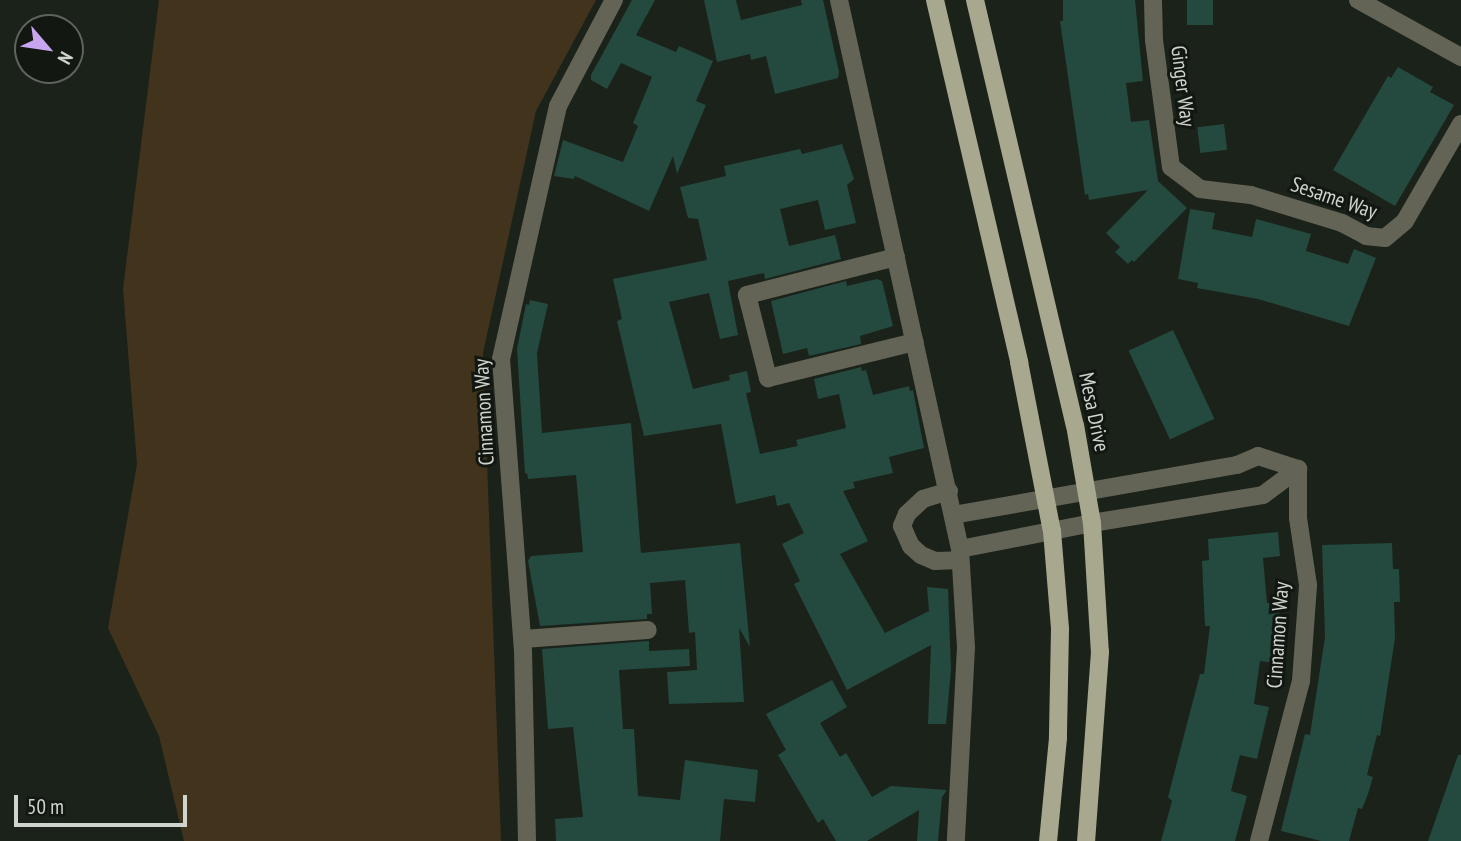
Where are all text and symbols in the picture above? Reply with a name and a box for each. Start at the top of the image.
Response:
north arrow [14,14,84,84]
street label: Ginger Way [1166,44,1200,128]
text: N [53,48,79,69]
street label: Sesame Way [1288,171,1380,225]
street label: Cinnamon Way [469,358,499,466]
street label: Mesa Drive [1073,370,1115,454]
street label: Cinnamon Way [1262,581,1294,689]
scale bar [18,782,191,826]
text: 50 m [27,793,64,820]

